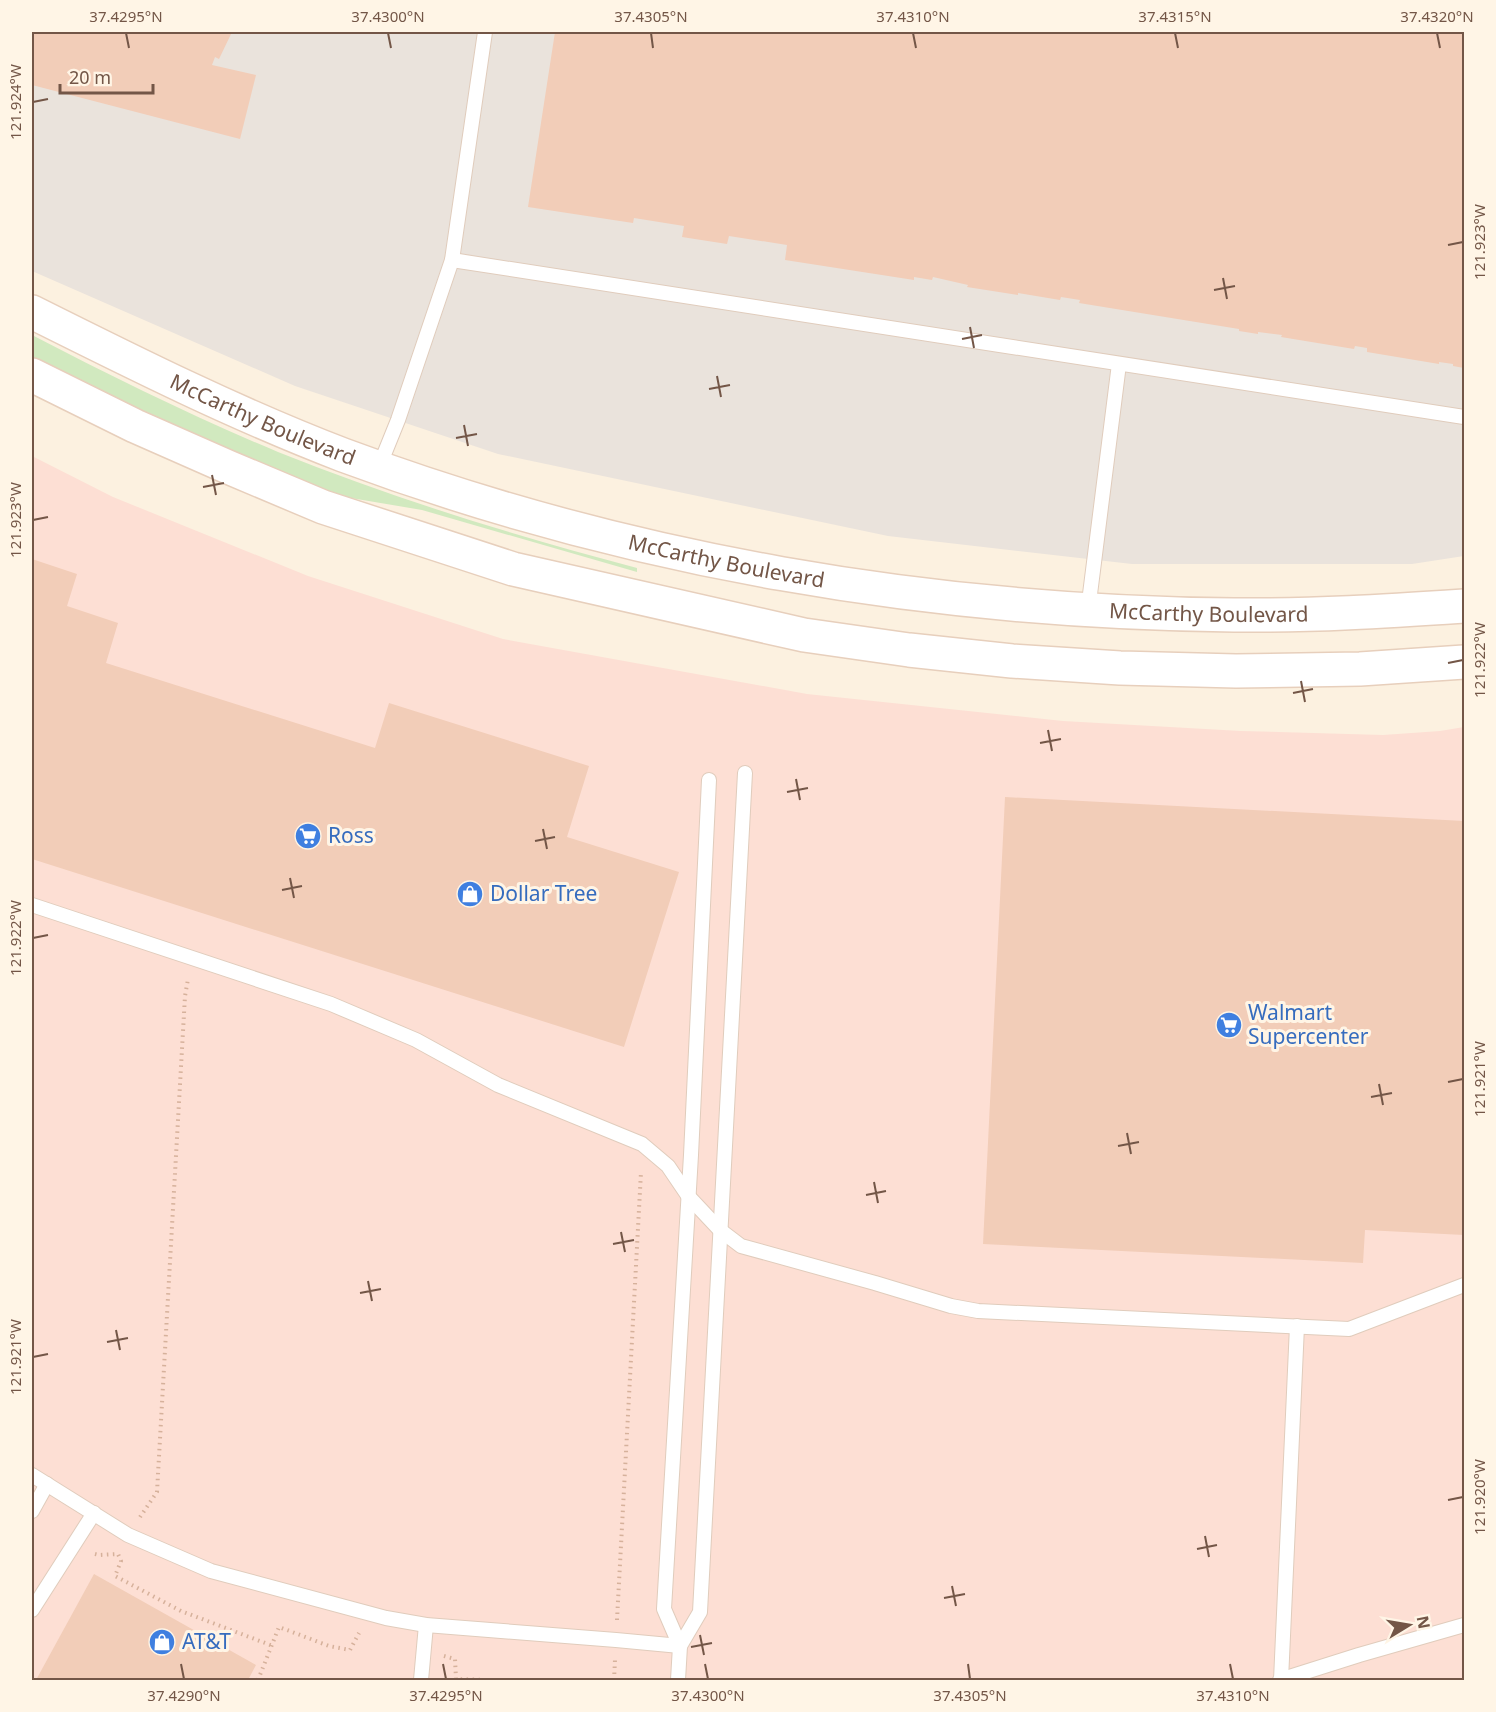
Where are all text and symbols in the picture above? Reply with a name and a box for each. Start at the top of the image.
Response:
text: 37.4295°N [89,6,163,26]
text: 37.4300°N [351,6,425,26]
text: 37.4305°N [614,6,688,26]
text: 37.4310°N [876,6,950,26]
text: 37.4315°N [1138,6,1212,26]
text: 37.4320°N [1400,6,1474,26]
scale bar [60,57,153,95]
text: 121.924°W [5,64,25,140]
text: 20 m [69,65,111,89]
text: 121.923°W [1469,204,1489,280]
street label: McCarthy Boulevard [166,367,360,471]
text: 121.923°W [5,482,25,558]
street label: McCarthy Boulevard [626,527,827,594]
street label: McCarthy Boulevard [1108,596,1309,628]
text: 121.922°W [1469,622,1489,698]
supermarket icon: Ross [293,821,323,851]
place label: Ross [328,821,374,849]
shop icon: Dollar Tree [455,879,485,909]
place label: Dollar Tree [490,879,597,907]
text: 121.922°W [5,900,25,976]
place label: Walmart Supercenter [1248,998,1369,1050]
supermarket icon: Walmart Supercenter [1214,1010,1244,1040]
text: 121.921°W [1469,1041,1489,1117]
text: 121.921°W [5,1319,25,1395]
text: 121.920°W [1469,1459,1489,1535]
north arrow [1379,1595,1439,1655]
text: N [1412,1614,1436,1631]
shop icon: AT&T [147,1627,177,1657]
place label: AT&T [182,1627,231,1655]
text: 37.4290°N [147,1685,221,1705]
text: 37.4295°N [409,1685,483,1705]
text: 37.4300°N [671,1685,745,1705]
text: 37.4305°N [933,1685,1007,1705]
text: 37.4310°N [1196,1685,1270,1705]

